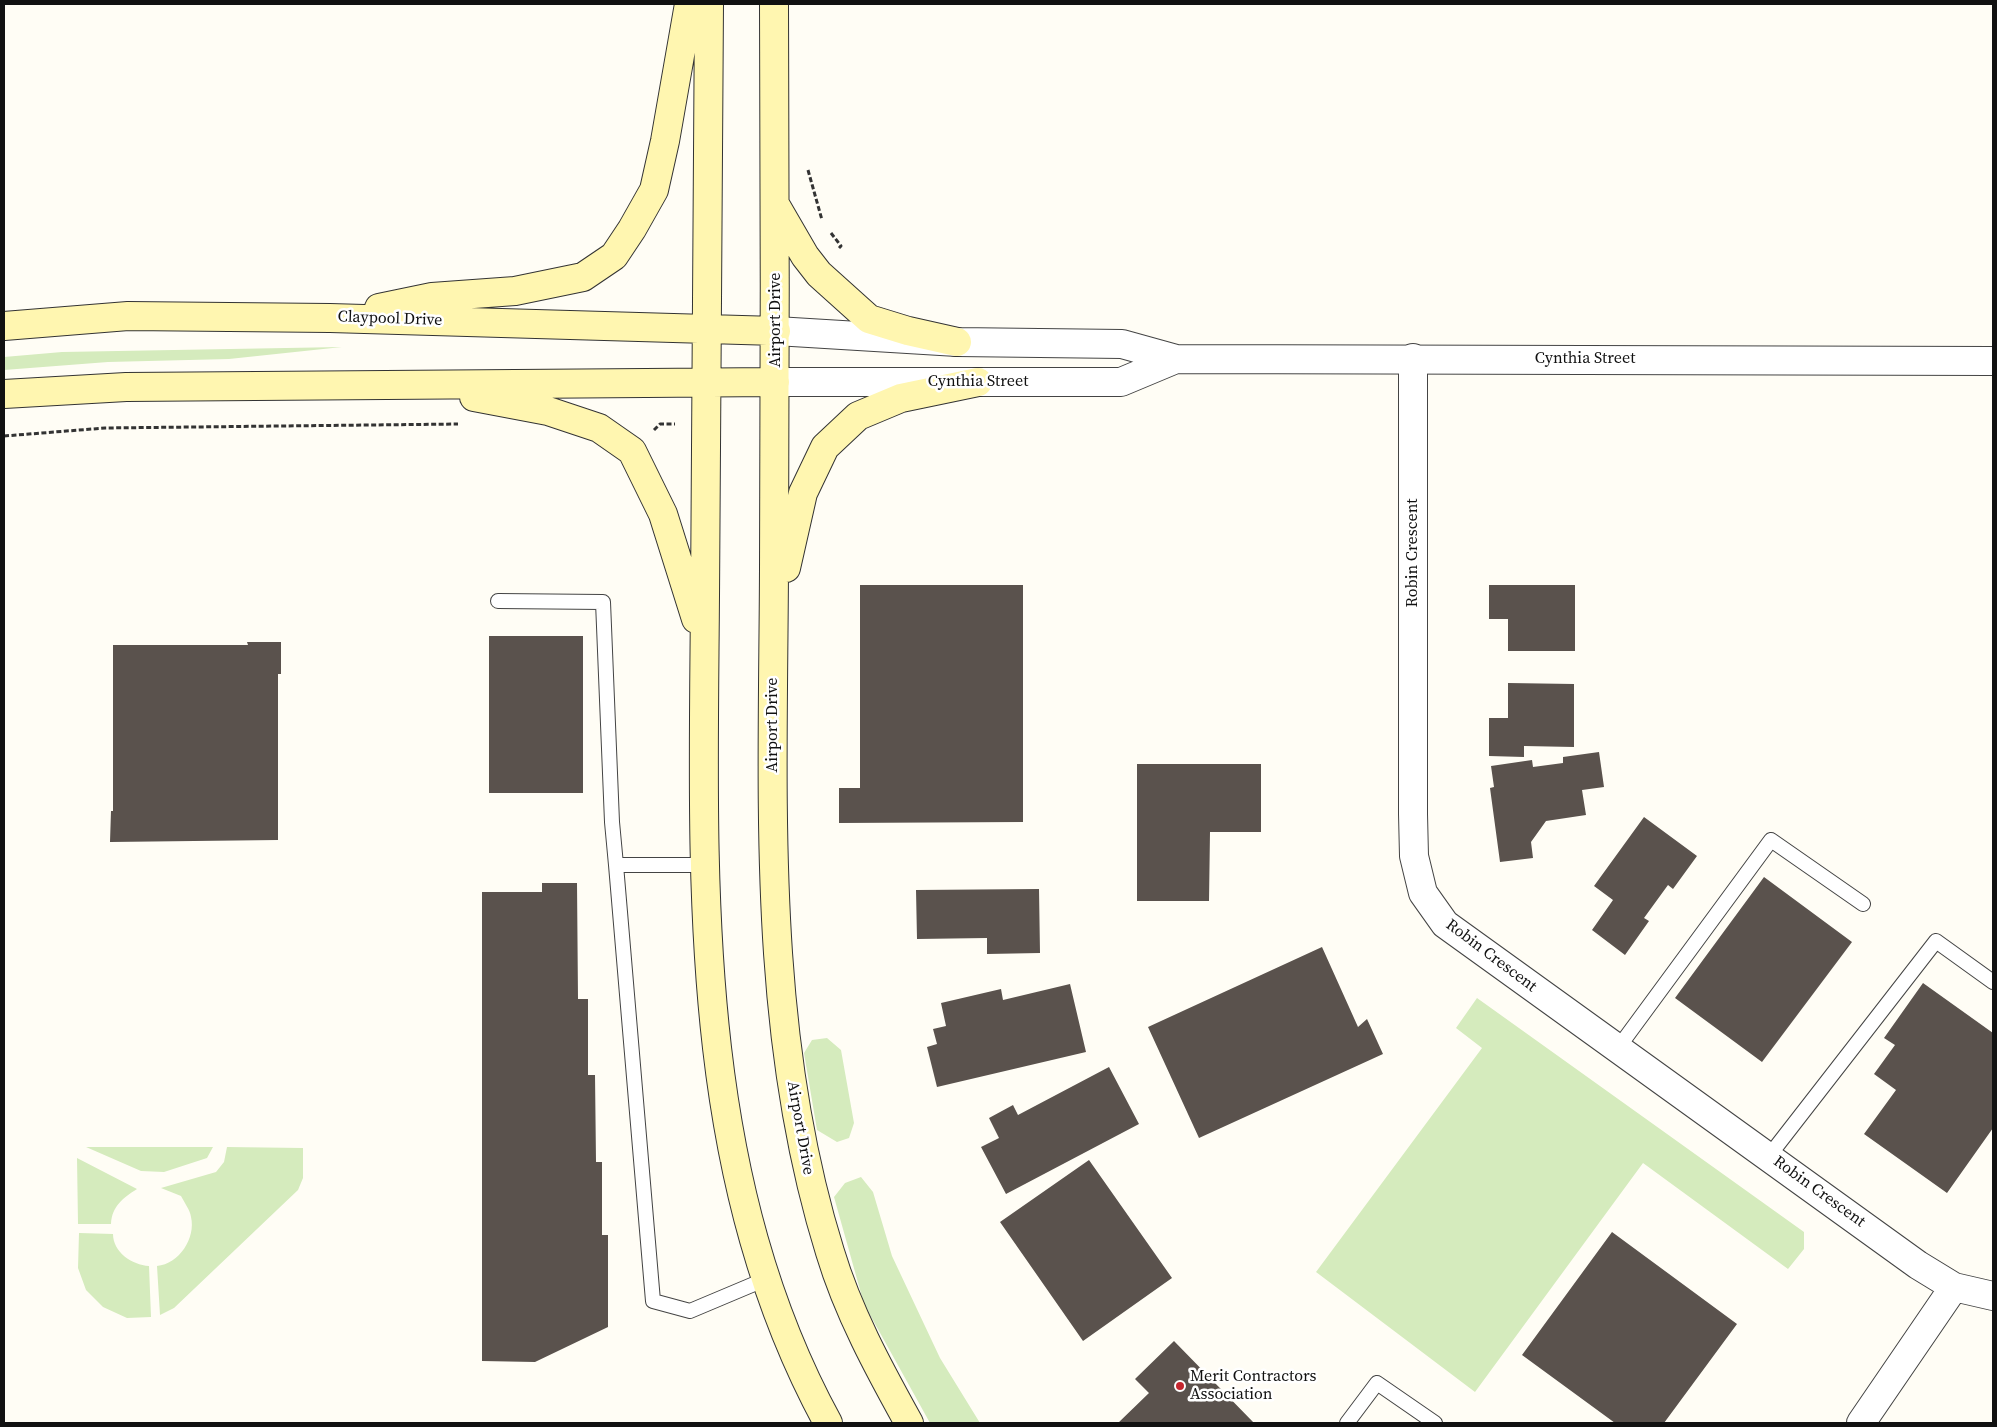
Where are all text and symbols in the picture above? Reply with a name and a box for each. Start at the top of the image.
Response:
street label: Airport Drive [766,273,786,367]
street label: Claypool Drive [337,308,443,330]
street label: Cynthia Street [1535,349,1635,369]
street label: Cynthia Street [928,372,1028,392]
street label: Robin Crescent [1403,499,1423,607]
street label: Airport Drive [763,678,783,772]
street label: Robin Crescent [1442,916,1540,996]
street label: Airport Drive [782,1080,818,1176]
street label: Robin Crescent [1769,1152,1869,1232]
place label: Merit Contractors Association [1190,1367,1317,1405]
marker: Merit Contractors Association [1174,1380,1186,1392]

